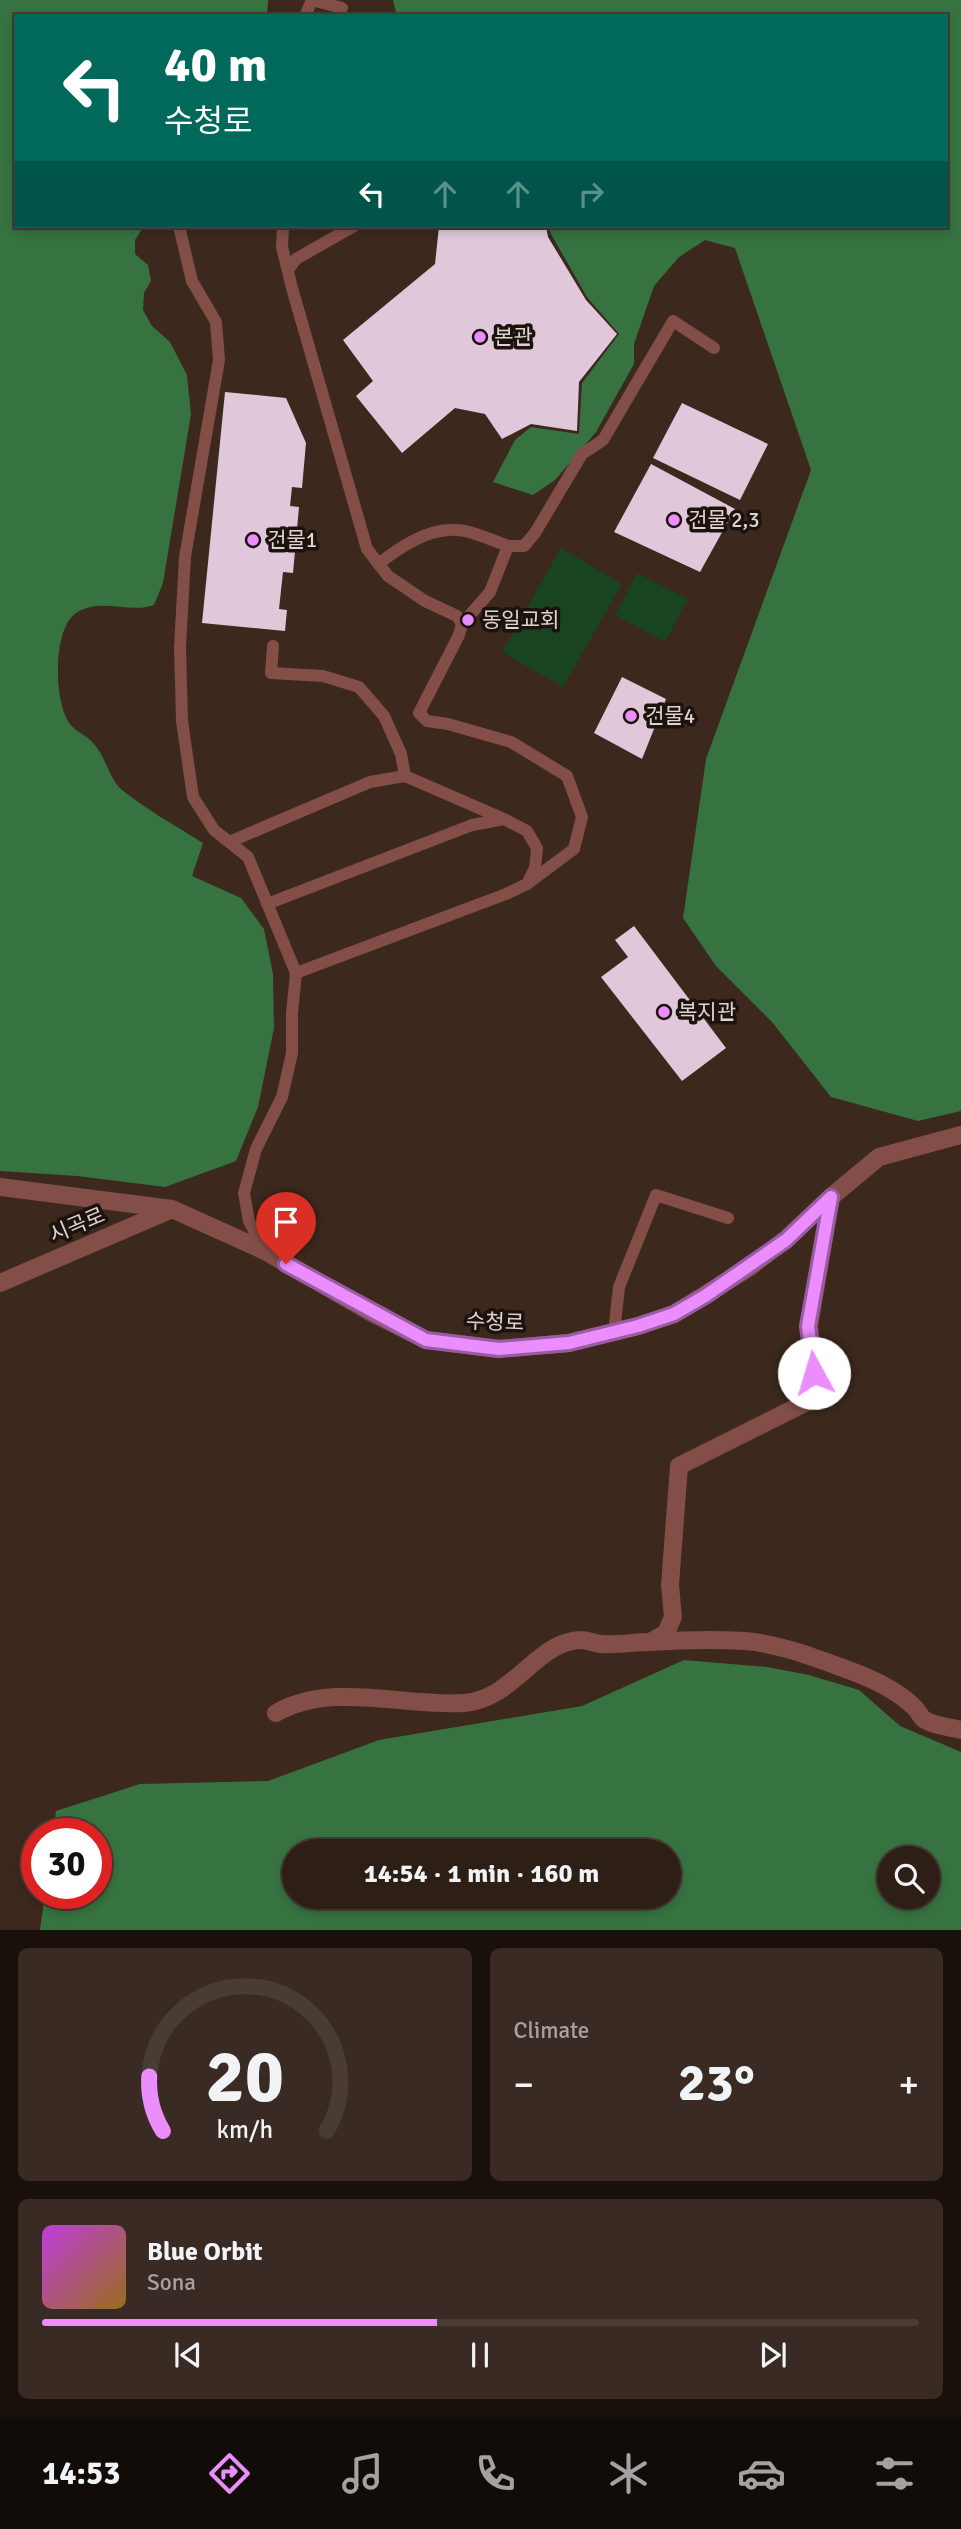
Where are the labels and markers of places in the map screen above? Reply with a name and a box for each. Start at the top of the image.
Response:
place label: 본관 [494,324,533,350]
marker: 본관 [472,329,488,345]
place label: 건물 2,3 [688,507,760,533]
marker: 건물 2,3 [666,512,682,528]
place label: 건물1 [267,527,317,553]
marker: 건물1 [245,532,261,548]
place label: 동일교회 [482,607,559,633]
marker: 동일교회 [460,612,476,628]
place label: 건물4 [645,703,695,729]
marker: 건물4 [623,708,639,724]
place label: 복지관 [678,999,736,1025]
marker: 복지관 [656,1004,672,1020]
pin [256,1192,316,1264]

